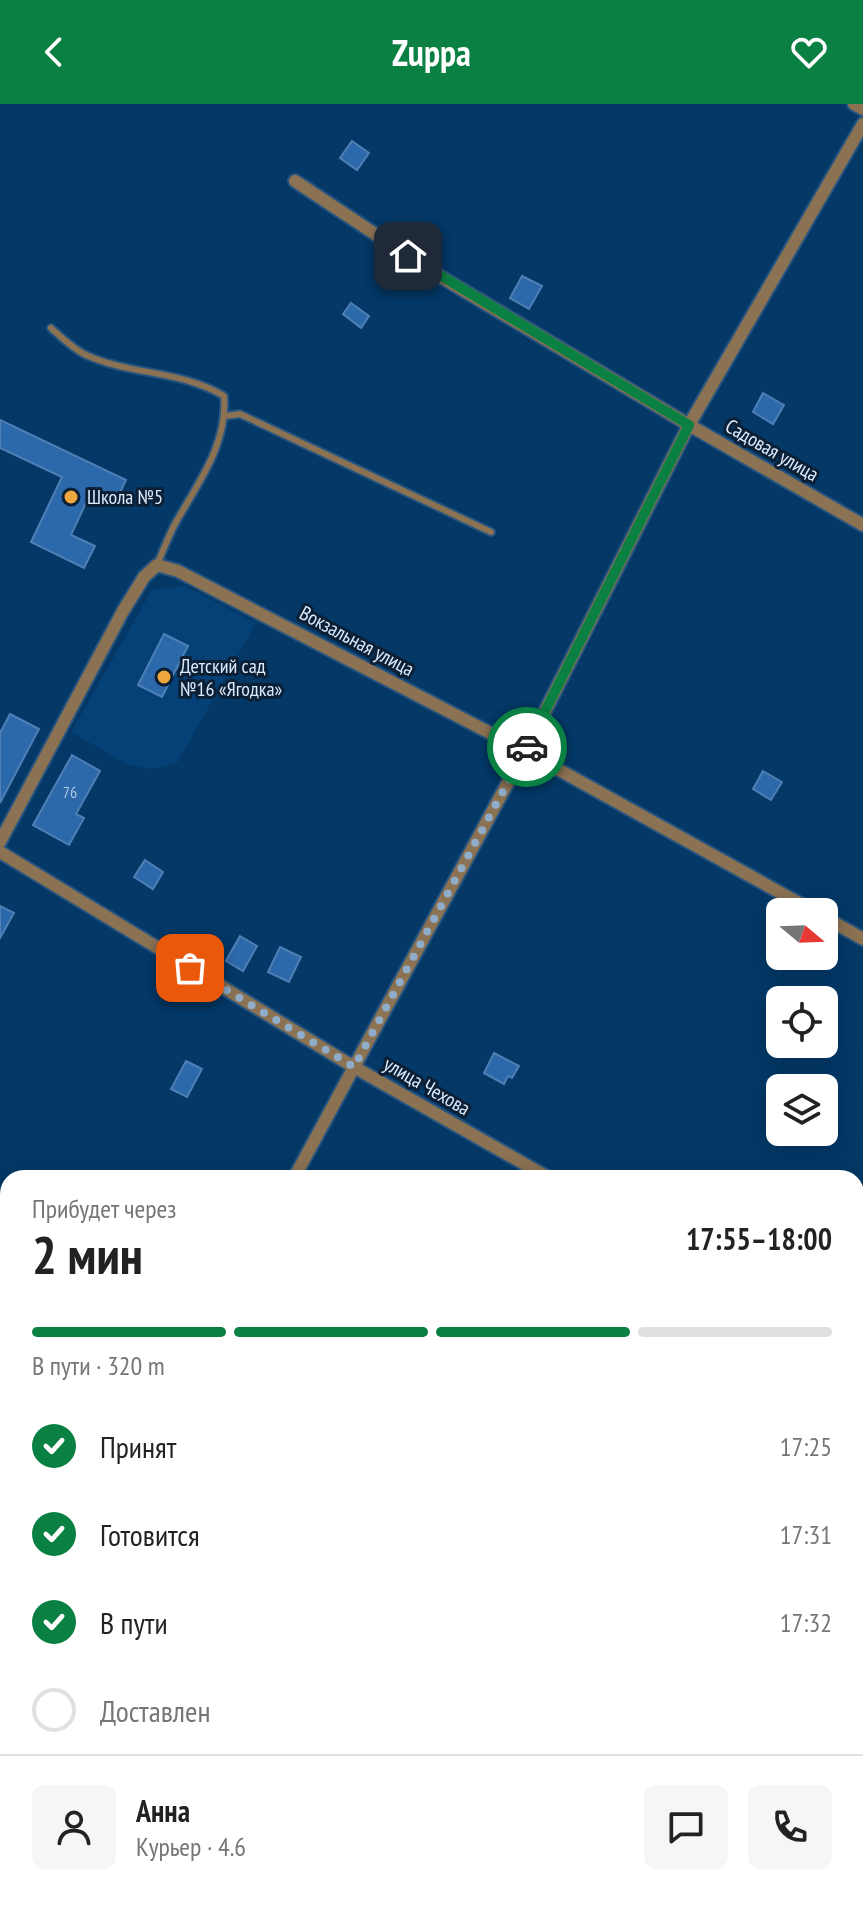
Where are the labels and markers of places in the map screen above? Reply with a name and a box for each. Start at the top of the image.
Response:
pin [374,222,442,290]
place label: Школа №5 [87,484,163,510]
marker: Школа №5 [62,488,80,506]
place label: Детский сад №16 «Ягодка» [180,653,283,702]
marker: Детский сад №16 «Ягодка» [155,668,173,686]
pin [156,934,224,1002]

